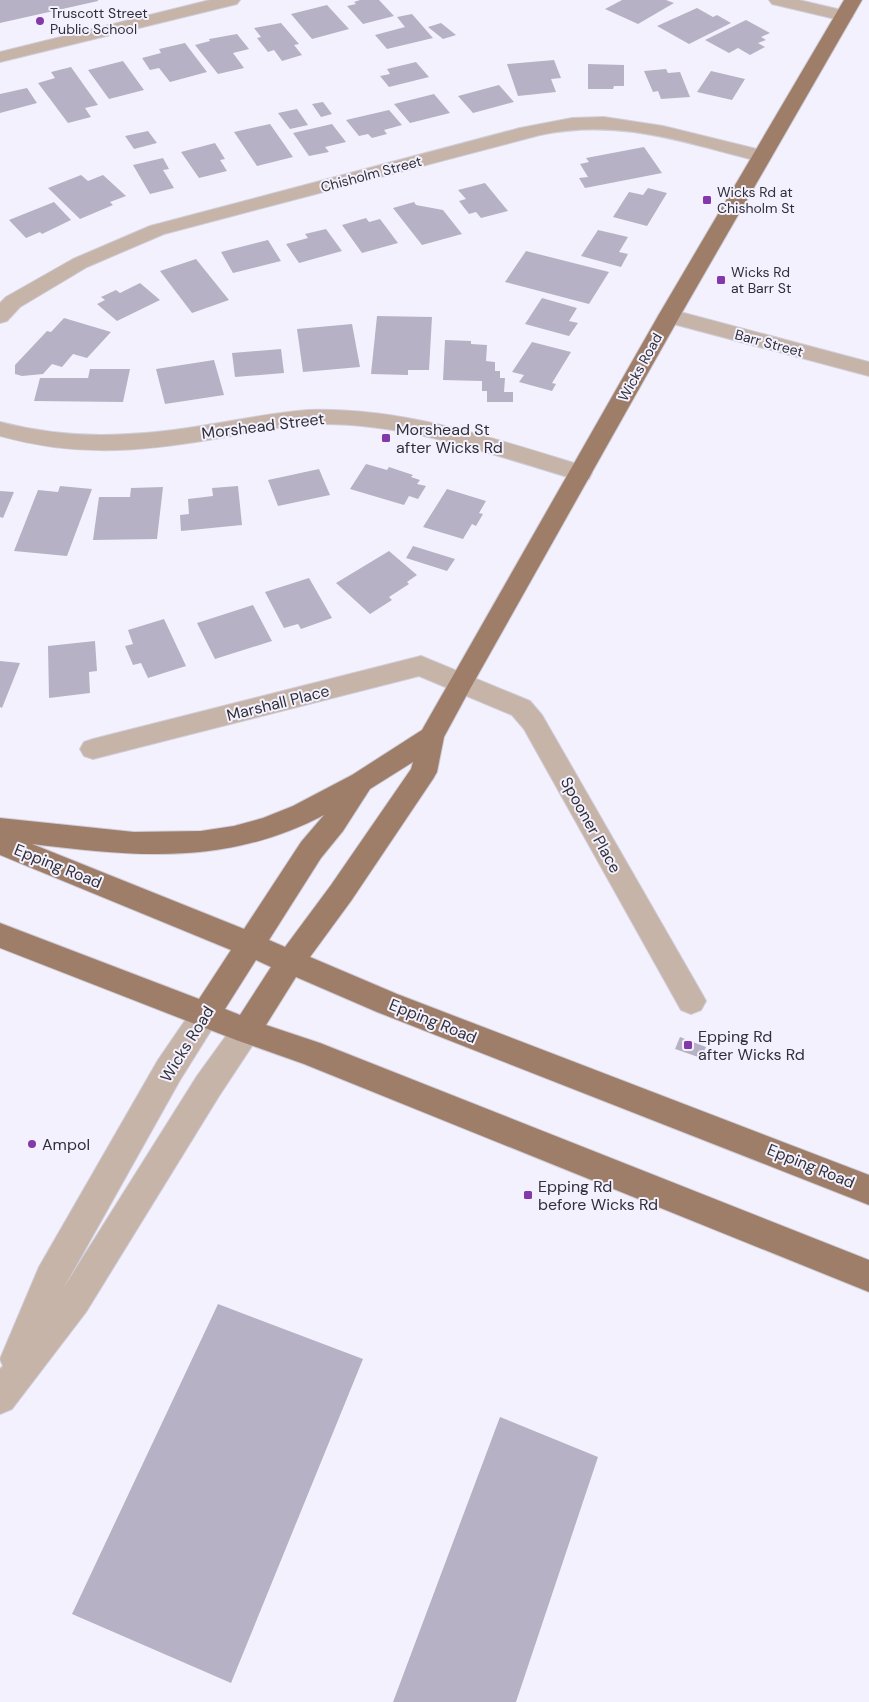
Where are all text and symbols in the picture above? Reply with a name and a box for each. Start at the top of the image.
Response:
place label: Truscott Street Public School [50,4,148,38]
marker: Truscott Street Public School [34,15,46,27]
street label: Chisholm Street [319,152,423,196]
place label: Wicks Rd at Chisholm St [717,183,795,217]
marker: Wicks Rd at Chisholm St [701,194,713,206]
place label: Wicks Rd at Barr St [731,263,791,297]
marker: Wicks Rd at Barr St [715,274,727,286]
street label: Barr Street [733,325,805,361]
street label: Wicks Road [614,330,666,404]
street label: Morshead Street [200,408,326,444]
place label: Morshead St after Wicks Rd [396,419,503,458]
marker: Morshead St after Wicks Rd [380,432,392,444]
street label: Marshall Place [224,680,332,726]
street label: Spooner Place [556,773,626,877]
street label: Epping Road [11,839,105,893]
street label: Epping Road [386,994,480,1048]
street label: Wicks Road [155,1002,219,1086]
place label: Epping Rd after Wicks Rd [698,1026,805,1065]
marker: Epping Rd after Wicks Rd [682,1039,694,1051]
place label: Ampol [42,1134,90,1155]
marker: Ampol [26,1138,38,1150]
street label: Epping Road [764,1139,858,1193]
place label: Epping Rd before Wicks Rd [538,1176,658,1215]
marker: Epping Rd before Wicks Rd [522,1189,534,1201]

